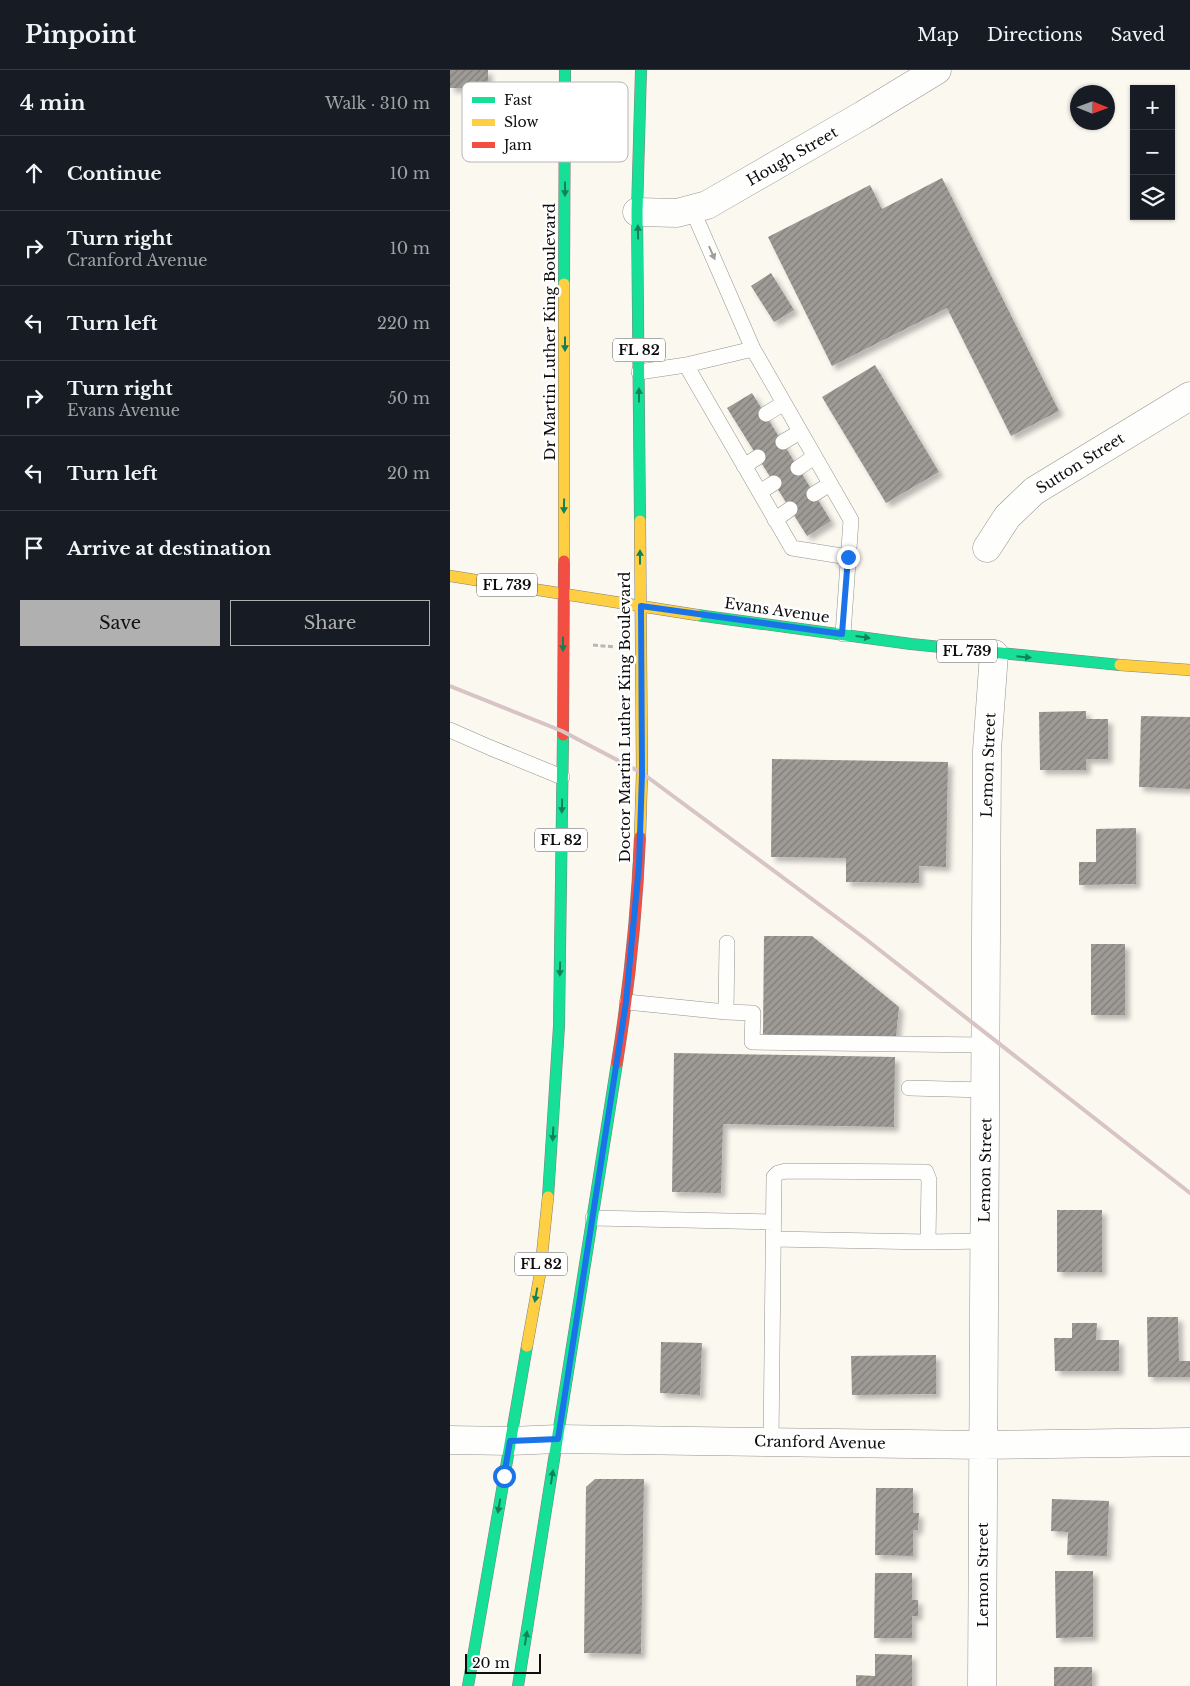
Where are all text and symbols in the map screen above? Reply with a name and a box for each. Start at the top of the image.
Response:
text: Pinpoint [25,20,136,49]
text: Map [917,24,959,46]
text: Directions [987,24,1083,46]
text: Saved [1111,24,1165,46]
legend [462,82,628,162]
north arrow [1070,85,1115,130]
map controls [1130,85,1175,220]
button: + [1130,85,1175,130]
text: 4 min [20,90,86,116]
text: Fast [504,91,533,109]
text: Walk · 310 m [325,93,430,113]
text: Slow [504,113,538,131]
street label: Hough Street [743,122,841,190]
button: − [1130,130,1175,175]
text: Jam [502,136,532,154]
icon: ahead [20,159,48,187]
text: Continue [67,162,162,185]
text: 10 m [390,163,430,183]
button: layers [1130,175,1175,220]
one-way arrow [561,181,569,197]
street label: Dr Martin Luther King Boulevard [540,203,559,461]
one-way arrow [633,224,641,240]
text: Turn right [67,227,173,250]
icon: right [20,234,48,262]
text: 10 m [390,238,430,258]
one-way arrow [708,246,716,260]
text: Cranford Avenue [67,250,207,270]
icon: left [20,309,48,337]
text: Turn left [67,312,158,335]
text: 220 m [377,313,430,333]
one-way arrow [561,336,569,352]
road number: FL 82 [613,338,665,362]
text: Turn right [67,377,173,400]
icon: right [20,384,48,412]
one-way arrow [635,387,643,403]
text: 50 m [388,388,430,408]
text: Evans Avenue [67,400,180,420]
street label: Sutton Street [1032,428,1128,498]
icon: left [20,459,48,487]
text: Turn left [67,462,158,485]
text: 20 m [387,463,430,483]
one-way arrow [560,498,568,514]
icon: arrive [20,534,48,562]
text: Arrive at destination [67,537,271,560]
route end [837,546,860,569]
one-way arrow [636,549,644,565]
street label: Doctor Martin Luther King Boulevard [615,572,634,862]
road number: FL 739 [477,574,537,596]
street label: Evans Avenue [723,593,831,627]
button: Save [20,600,220,646]
button: Share [230,600,430,646]
one-way arrow [855,634,871,642]
one-way arrow [559,636,567,652]
road number: FL 739 [937,640,997,662]
one-way arrow [1017,653,1033,661]
street label: Lemon Street [977,712,999,818]
one-way arrow [558,798,566,814]
road number: FL 82 [535,828,587,852]
one-way arrow [556,961,564,977]
street label: Lemon Street [975,1117,995,1223]
one-way arrow [548,1126,556,1142]
road number: FL 82 [515,1252,567,1276]
one-way arrow [532,1288,540,1304]
street label: Cranford Avenue [754,1431,886,1453]
route start [493,1465,516,1488]
one-way arrow [548,1469,556,1485]
one-way arrow [495,1498,503,1514]
street label: Lemon Street [973,1522,992,1628]
one-way arrow [523,1630,531,1646]
scale bar [465,1651,541,1674]
text: 20 m [472,1654,510,1672]

